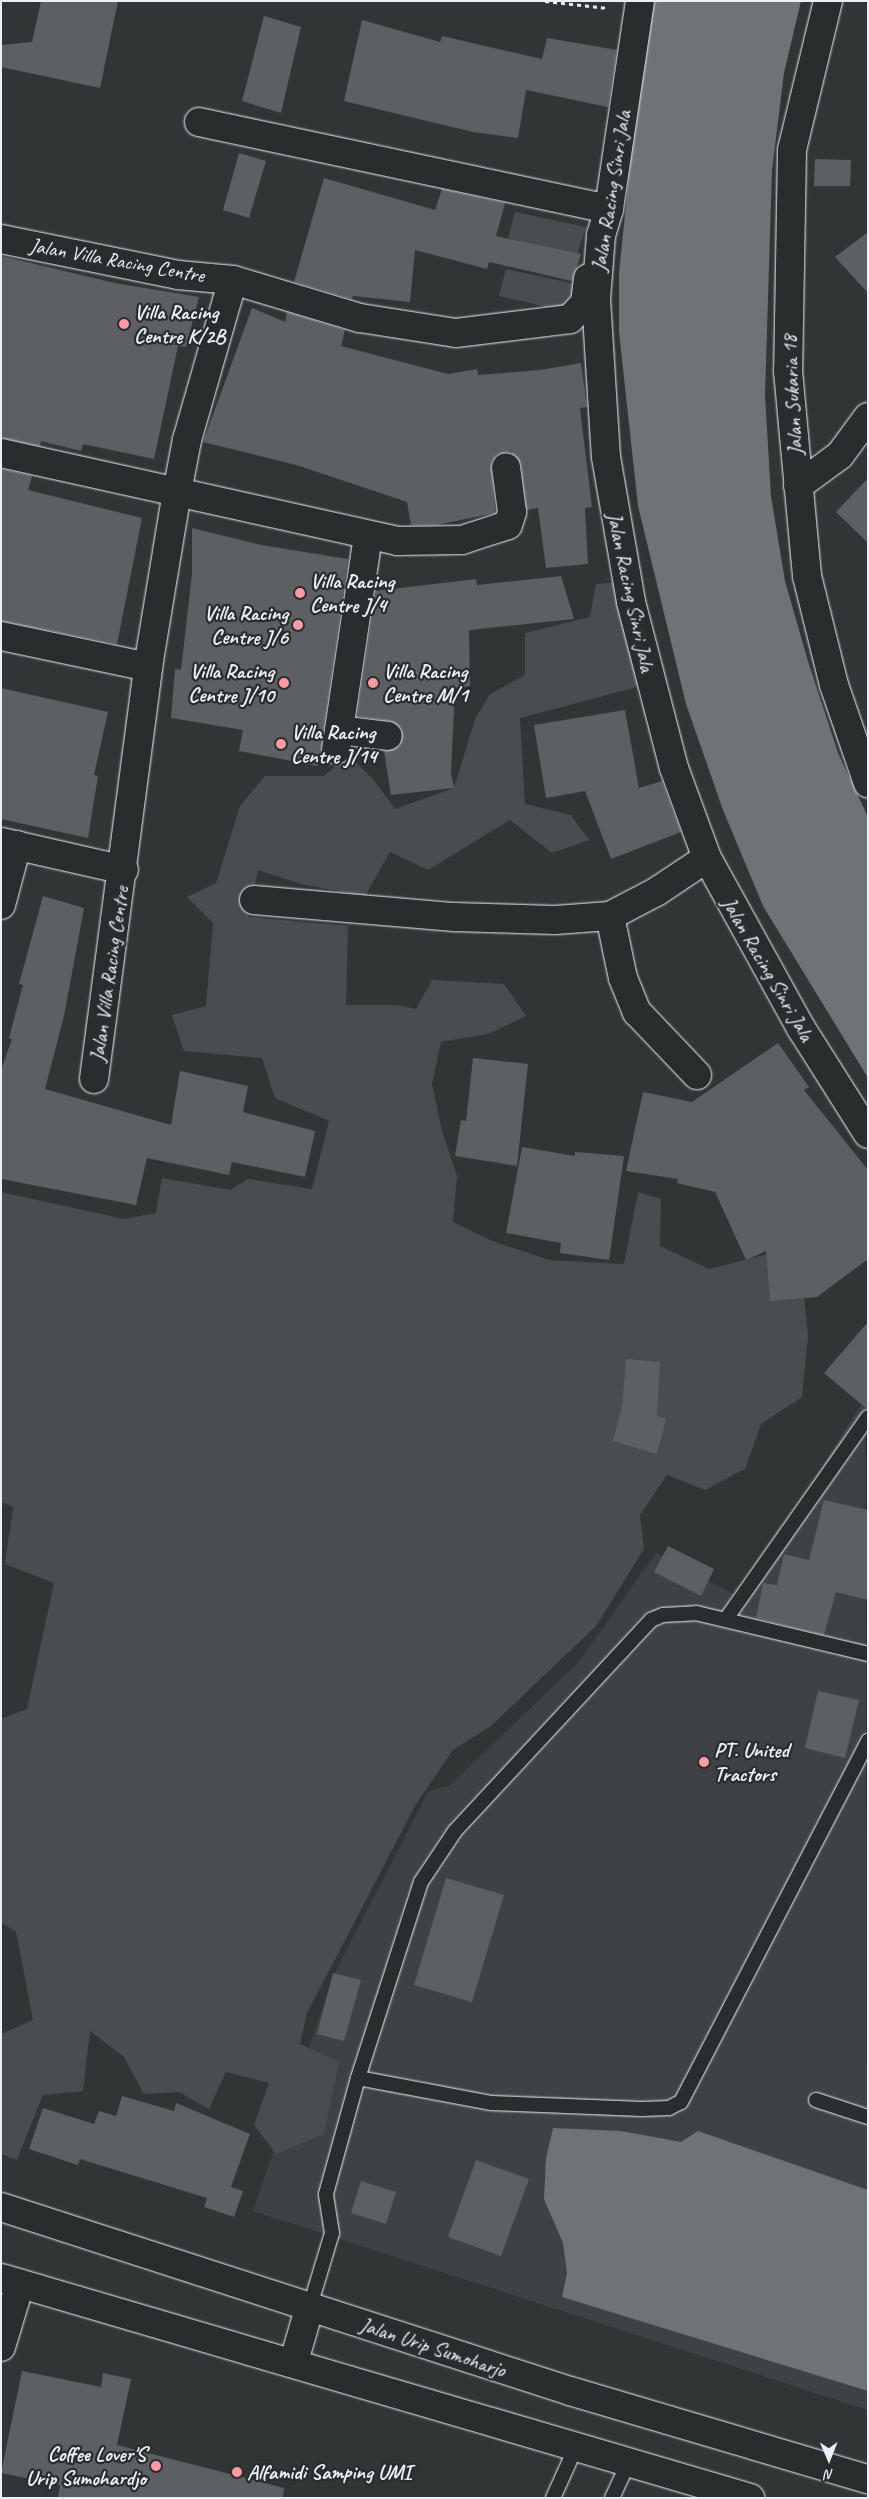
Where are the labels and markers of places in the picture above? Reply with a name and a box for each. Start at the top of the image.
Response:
place label: Villa Racing Centre K/2B [134,299,225,349]
marker: Villa Racing Centre K/2B [118,318,130,330]
place label: Villa Racing Centre J/4 [310,568,395,618]
marker: Villa Racing Centre J/4 [294,587,306,599]
place label: Villa Racing Centre J/6 [203,600,288,650]
marker: Villa Racing Centre J/6 [292,619,304,631]
place label: Villa Racing Centre J/10 [188,658,274,708]
place label: Villa Racing Centre M/1 [383,658,468,708]
marker: Villa Racing Centre J/10 [278,677,290,689]
marker: Villa Racing Centre M/1 [367,677,379,689]
place label: Villa Racing Centre J/14 [291,719,377,769]
marker: Villa Racing Centre J/14 [275,738,287,750]
place label: PT. United Tractors [714,1737,789,1787]
marker: PT. United Tractors [698,1756,710,1768]
place label: Coffee Lover'S Urip Sumohardjo [27,2441,146,2491]
place label: Alfamidi Samping UMI [247,2459,411,2485]
marker: Coffee Lover'S Urip Sumohardjo [150,2460,162,2472]
marker: Alfamidi Samping UMI [231,2466,243,2478]

